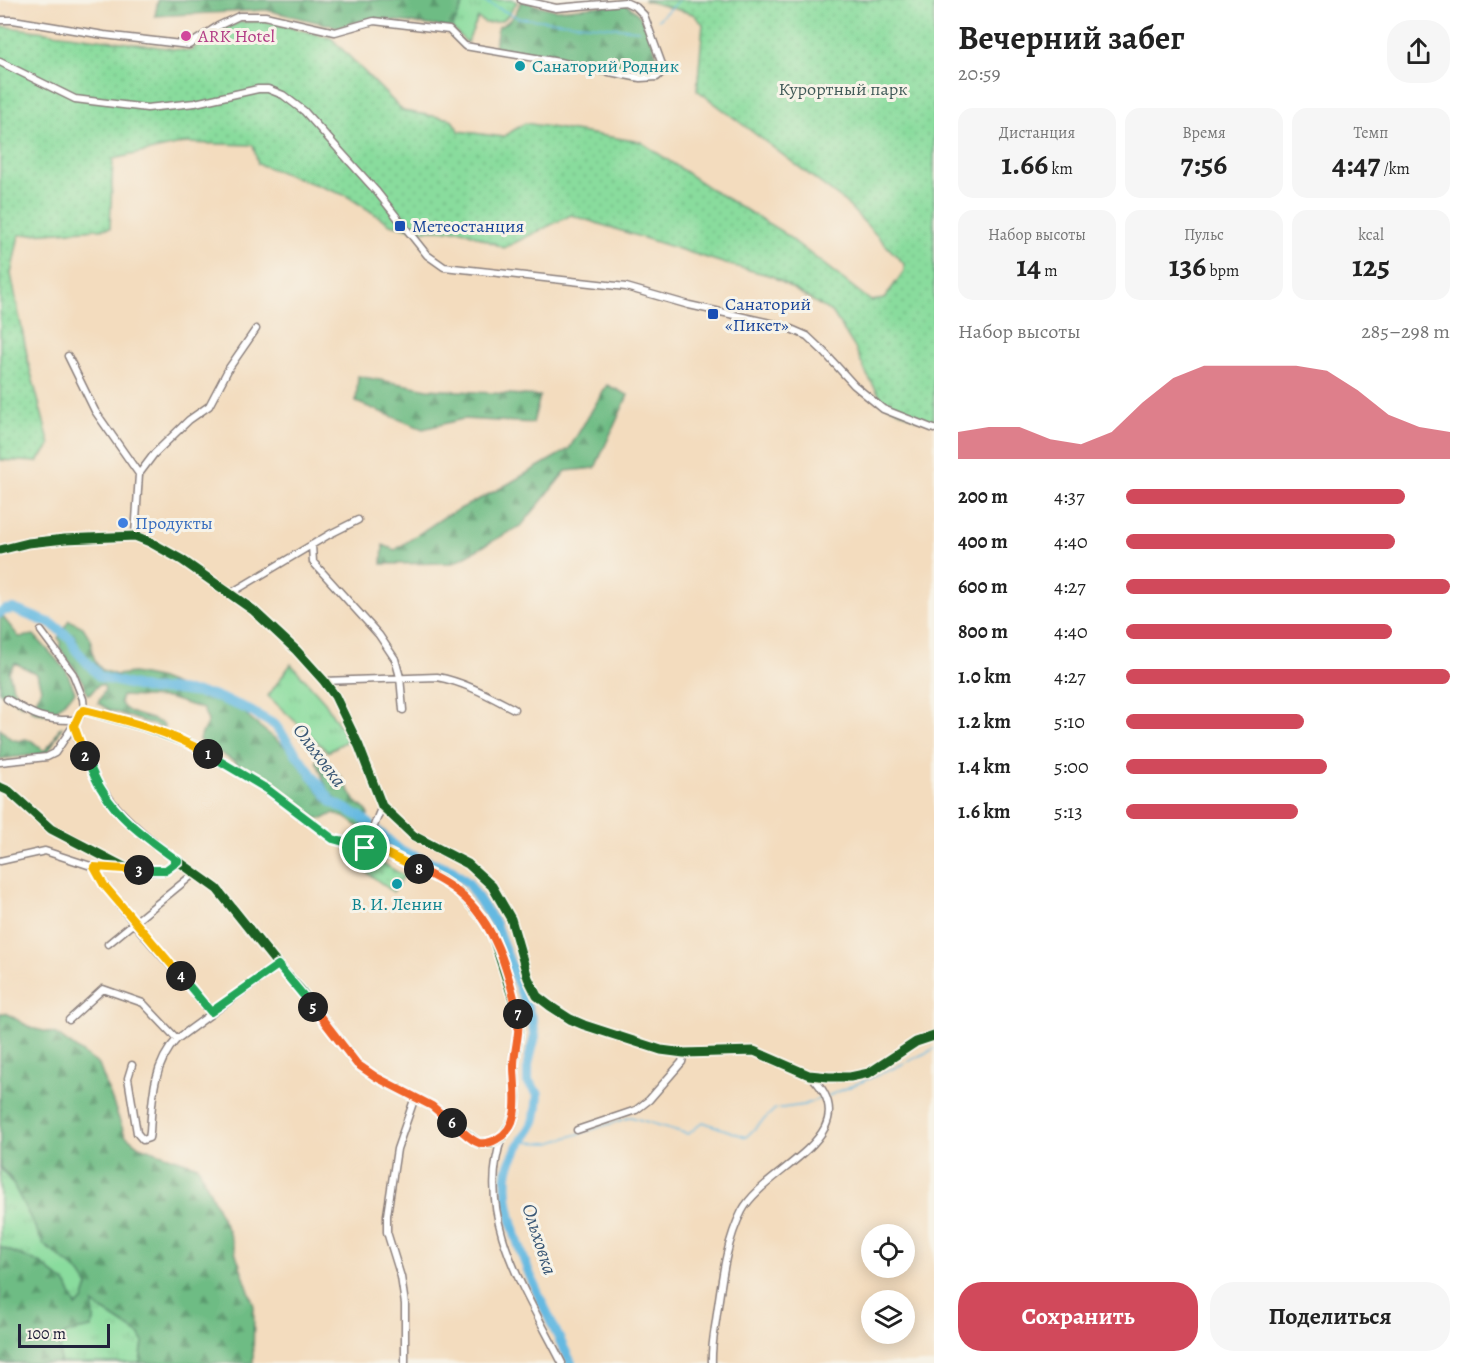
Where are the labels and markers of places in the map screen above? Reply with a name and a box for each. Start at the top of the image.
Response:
place label: ARK Hotel [197,24,276,48]
marker: ARK Hotel [179,29,193,43]
place label: Санаторий Родник [532,54,679,78]
marker: Санаторий Родник [513,59,527,73]
place label: Метеостанция [412,214,524,238]
marker: Метеостанция [393,219,407,233]
place label: Санаторий «Пикет» [725,292,811,337]
marker: Санаторий «Пикет» [706,307,720,321]
place label: Продукты [135,511,213,535]
marker: Продукты [116,516,130,530]
pin: 1 [193,739,223,769]
pin: 2 [70,741,100,771]
pin [339,822,390,873]
pin: 8 [404,854,434,884]
pin: 3 [124,855,154,885]
marker: В. И. Ленин [390,877,404,891]
place label: В. И. Ленин [351,892,443,916]
pin: 4 [166,961,196,991]
pin: 5 [298,992,328,1022]
pin: 7 [503,999,533,1029]
pin: 6 [437,1108,467,1138]

